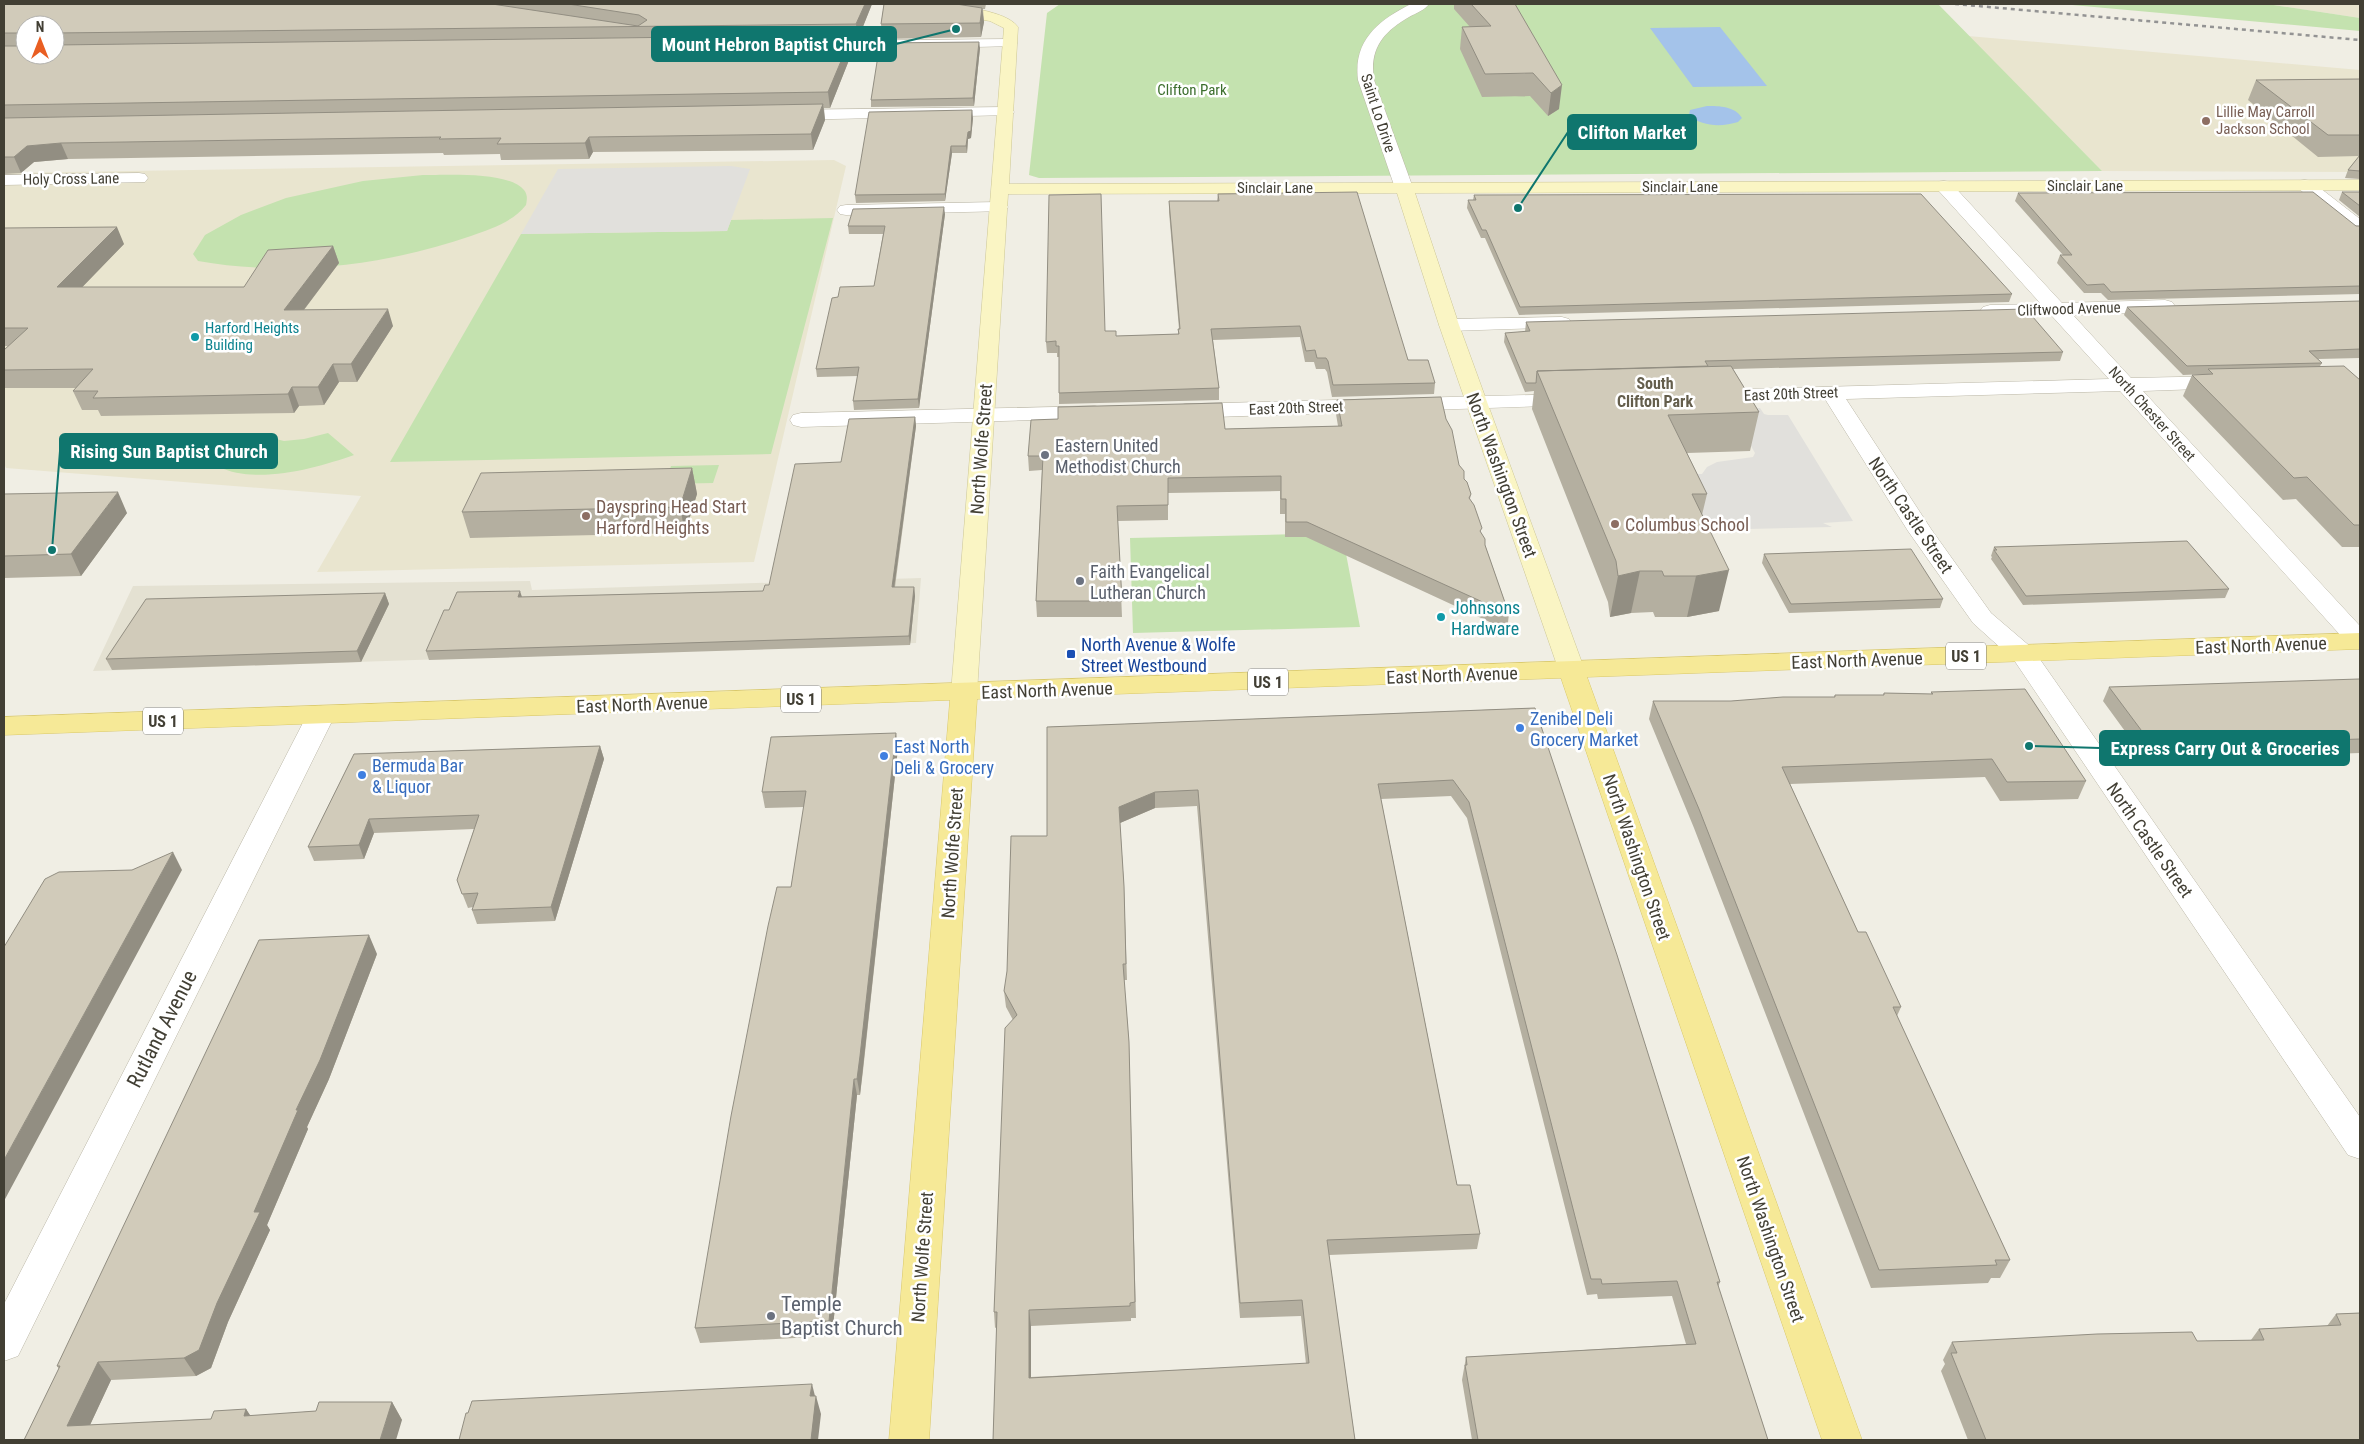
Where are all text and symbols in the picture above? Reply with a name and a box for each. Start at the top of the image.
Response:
north arrow [15,15,65,65]
text: N [36,19,44,35]
callout: Mount Hebron Baptist Church [652,27,896,61]
text: Mount Hebron Baptist Church [662,33,886,56]
street label: Saint Lo Drive [1357,71,1399,155]
park label: Clifton Park [1157,81,1227,99]
place label: Lillie May Carroll Jackson School [2216,103,2315,138]
callout: Clifton Market [1568,115,1696,149]
marker: Lillie May Carroll Jackson School [2200,115,2212,127]
text: Clifton Market [1578,121,1687,144]
street label: Holy Cross Lane [23,169,119,189]
street label: Sinclair Lane [2047,177,2123,195]
street label: Sinclair Lane [1642,178,1718,196]
street label: Sinclair Lane [1237,179,1313,197]
street label: Cliftwood Avenue [2017,298,2121,320]
place label: Harford Heights Building [205,319,300,354]
marker: Harford Heights Building [189,331,201,343]
street label: North Chester Street [2105,363,2199,465]
district label: South Clifton Park [1617,374,1693,411]
street label: North Wolfe Street [966,383,996,515]
street label: East 20th Street [1743,383,1839,405]
street label: North Washington Street [1462,390,1542,560]
street label: East 20th Street [1248,397,1344,419]
callout: Rising Sun Baptist Church [60,434,277,468]
place label: Eastern United Methodist Church [1055,435,1181,477]
text: Rising Sun Baptist Church [70,440,268,463]
marker: Eastern United Methodist Church [1039,449,1051,461]
street label: North Castle Street [1864,453,1958,577]
place label: Dayspring Head Start Harford Heights [596,496,747,538]
marker: Dayspring Head Start Harford Heights [580,510,592,522]
place label: Columbus School [1625,514,1749,535]
marker: Columbus School [1609,518,1621,530]
place label: Faith Evangelical Lutheran Church [1090,561,1210,603]
marker: Faith Evangelical Lutheran Church [1074,575,1086,587]
place label: Johnsons Hardware [1451,597,1520,639]
marker: Johnsons Hardware [1435,611,1447,623]
street label: East North Avenue [2195,632,2327,658]
place label: North Avenue & Wolfe Street Westbound [1081,634,1236,676]
road number: US 1 [1946,642,1986,669]
street label: East North Avenue [1791,647,1923,673]
marker: North Avenue & Wolfe Street Westbound [1065,648,1077,660]
street label: East North Avenue [1386,662,1518,688]
road number: US 1 [1248,669,1288,696]
street label: East North Avenue [981,677,1113,703]
road number: US 1 [781,686,821,712]
street label: East North Avenue [576,691,708,717]
road number: US 1 [143,708,183,734]
place label: Zenibel Deli Grocery Market [1530,708,1638,750]
marker: Zenibel Deli Grocery Market [1514,722,1526,734]
callout: Express Carry Out & Groceries [2100,731,2349,765]
place label: East North Deli & Grocery [894,736,994,778]
text: Express Carry Out & Groceries [2110,737,2340,760]
marker: East North Deli & Grocery [878,750,890,762]
place label: Bermuda Bar & Liquor [372,755,464,797]
marker: Bermuda Bar & Liquor [356,769,368,781]
street label: North Washington Street [1599,771,1675,943]
street label: North Castle Street [2103,778,2197,902]
street label: North Wolfe Street [937,787,967,919]
street label: Rutland Avenue [122,966,202,1092]
street label: North Washington Street [1733,1153,1809,1325]
street label: North Wolfe Street [907,1191,937,1323]
place label: Temple Baptist Church [781,1292,903,1340]
marker: Temple Baptist Church [765,1310,777,1322]

